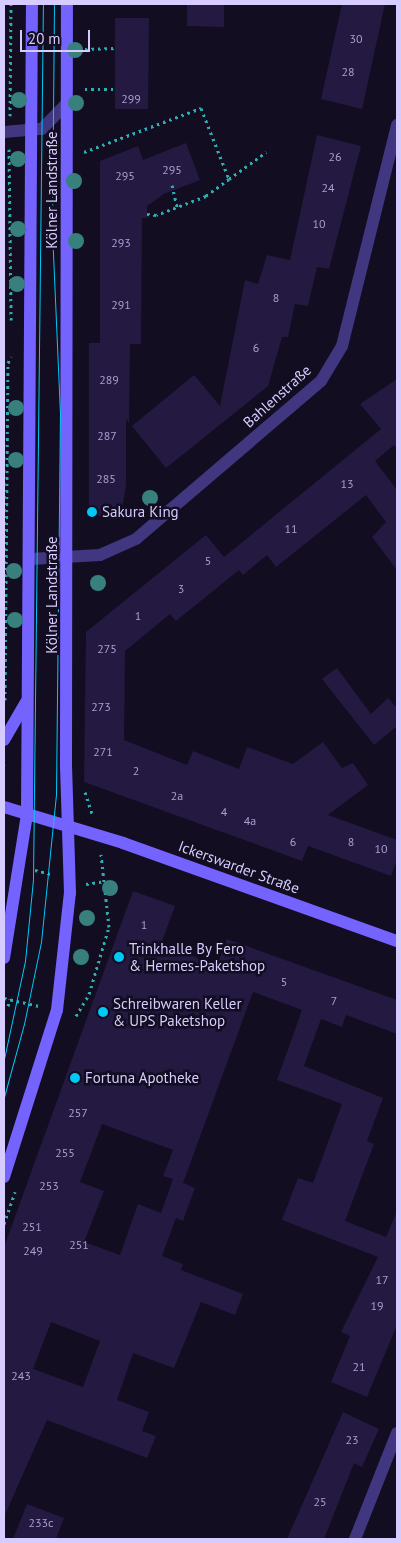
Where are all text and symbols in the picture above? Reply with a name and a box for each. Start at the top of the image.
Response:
scale bar [22,20,92,52]
text: 20 m [28,29,61,48]
house number: 30 [349,32,363,46]
house number: 28 [341,65,355,79]
house number: 299 [121,92,141,106]
street label: Kölner Landstraße [43,131,61,249]
house number: 26 [328,150,342,164]
house number: 295 [162,163,182,177]
house number: 295 [115,169,135,183]
house number: 24 [321,181,335,195]
house number: 10 [312,217,326,231]
house number: 293 [111,236,131,250]
house number: 8 [273,291,279,305]
house number: 291 [111,298,131,312]
house number: 6 [253,341,259,355]
street label: Bahlenstraße [239,361,315,431]
house number: 289 [99,373,119,387]
house number: 287 [97,429,117,443]
house number: 285 [96,472,116,486]
house number: 13 [340,477,354,491]
place label: Sakura King [102,503,179,521]
marker: Sakura King [86,506,98,518]
house number: 11 [284,522,298,536]
street label: Kölner Landstraße [43,536,61,654]
house number: 5 [205,554,211,568]
house number: 3 [178,582,184,596]
house number: 1 [135,609,141,623]
house number: 275 [97,642,117,656]
house number: 273 [91,700,111,714]
house number: 271 [93,745,113,759]
house number: 2 [133,764,139,778]
house number: 2a [171,789,183,803]
house number: 4 [221,805,227,819]
house number: 4a [244,814,256,828]
house number: 6 [290,835,296,849]
house number: 8 [348,835,354,849]
street label: Ickerswarder Straße [176,837,302,897]
house number: 10 [374,842,388,856]
house number: 1 [141,918,147,932]
place label: Trinkhalle By Fero & Hermes-Paketshop [129,939,265,974]
marker: Trinkhalle By Fero & Hermes-Paketshop [113,951,125,963]
house number: 5 [281,975,287,989]
place label: Schreibwaren Keller & UPS Paketshop [113,994,242,1029]
house number: 7 [331,994,337,1008]
marker: Schreibwaren Keller & UPS Paketshop [97,1006,109,1018]
place label: Fortuna Apotheke [85,1069,200,1087]
marker: Fortuna Apotheke [69,1072,81,1084]
house number: 257 [68,1106,88,1120]
house number: 255 [55,1146,75,1160]
house number: 253 [39,1179,59,1193]
house number: 251 [22,1220,42,1234]
house number: 251 [69,1238,89,1252]
house number: 249 [23,1244,43,1258]
house number: 17 [375,1273,389,1287]
house number: 19 [370,1299,384,1313]
house number: 21 [352,1360,366,1374]
house number: 243 [11,1369,31,1383]
house number: 23 [345,1433,359,1447]
house number: 25 [313,1495,327,1509]
house number: 233c [28,1516,54,1530]

